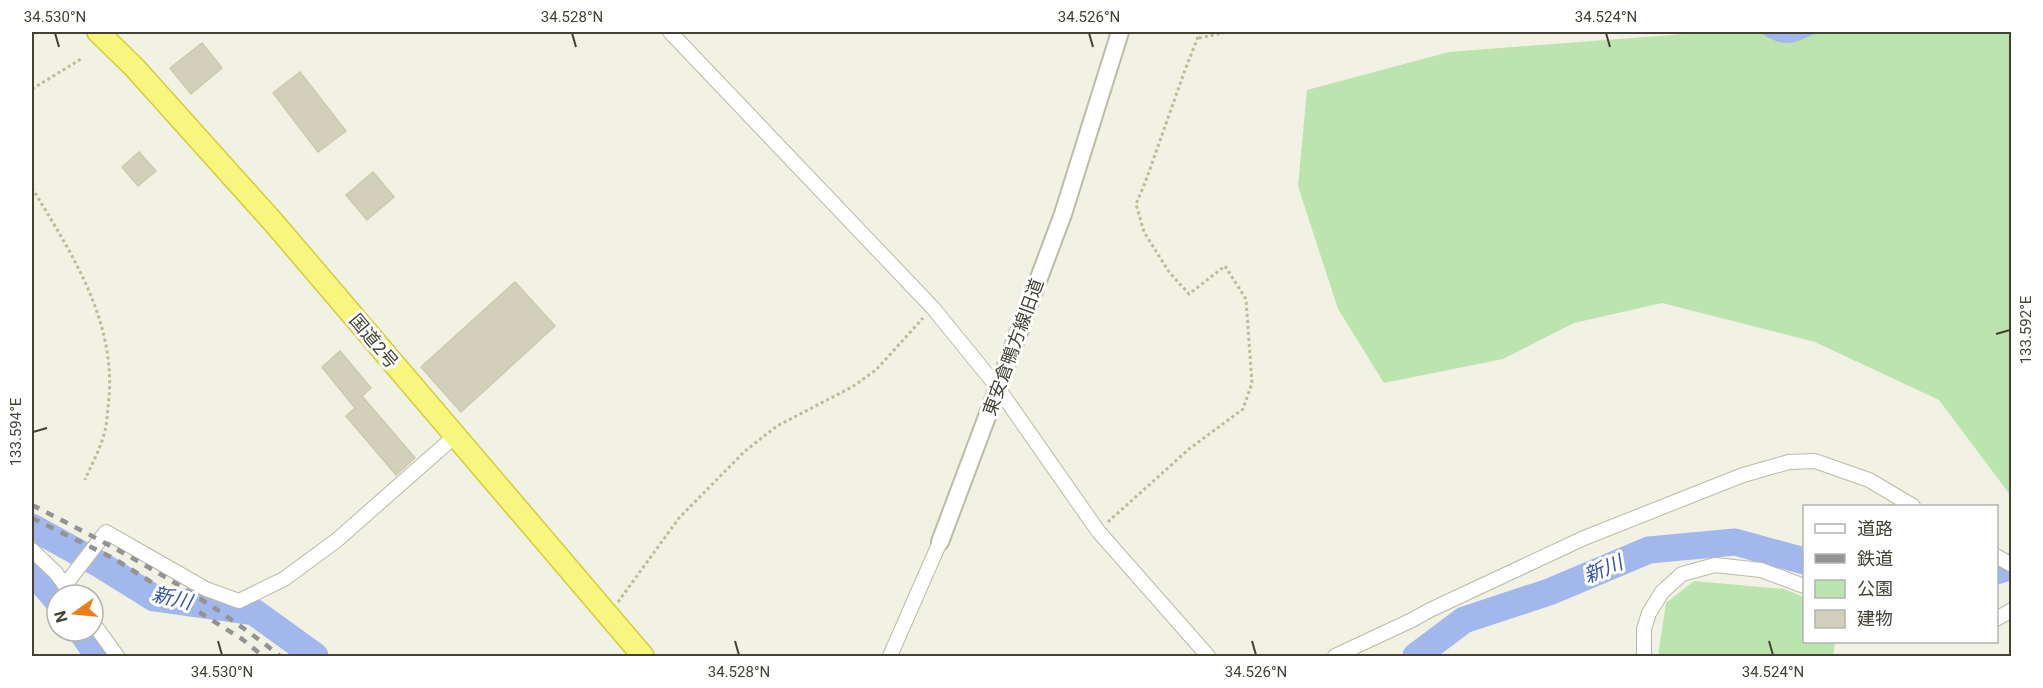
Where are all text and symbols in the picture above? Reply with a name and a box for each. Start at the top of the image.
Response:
text: 34.530°N [24,8,86,26]
text: 34.528°N [541,8,603,26]
text: 34.526°N [1058,8,1120,26]
text: 34.524°N [1575,8,1637,26]
street label: 東安倉鴨方線旧道 [979,276,1047,418]
text: 133.592°E [2017,295,2035,364]
street label: 国道2号 [345,310,403,372]
text: 133.594°E [7,397,25,466]
legend [1803,505,1998,643]
text: 道路 [1857,518,1893,539]
text: 鉄道 [1857,548,1893,569]
water label: 新川 [1580,549,1628,588]
text: 公園 [1857,578,1893,599]
water label: 新川 [150,582,196,615]
north arrow [45,583,105,643]
text: 建物 [1857,608,1893,629]
text: N [50,609,72,625]
text: 34.530°N [191,663,253,681]
text: 34.528°N [708,663,770,681]
text: 34.526°N [1225,663,1287,681]
text: 34.524°N [1742,663,1804,681]

